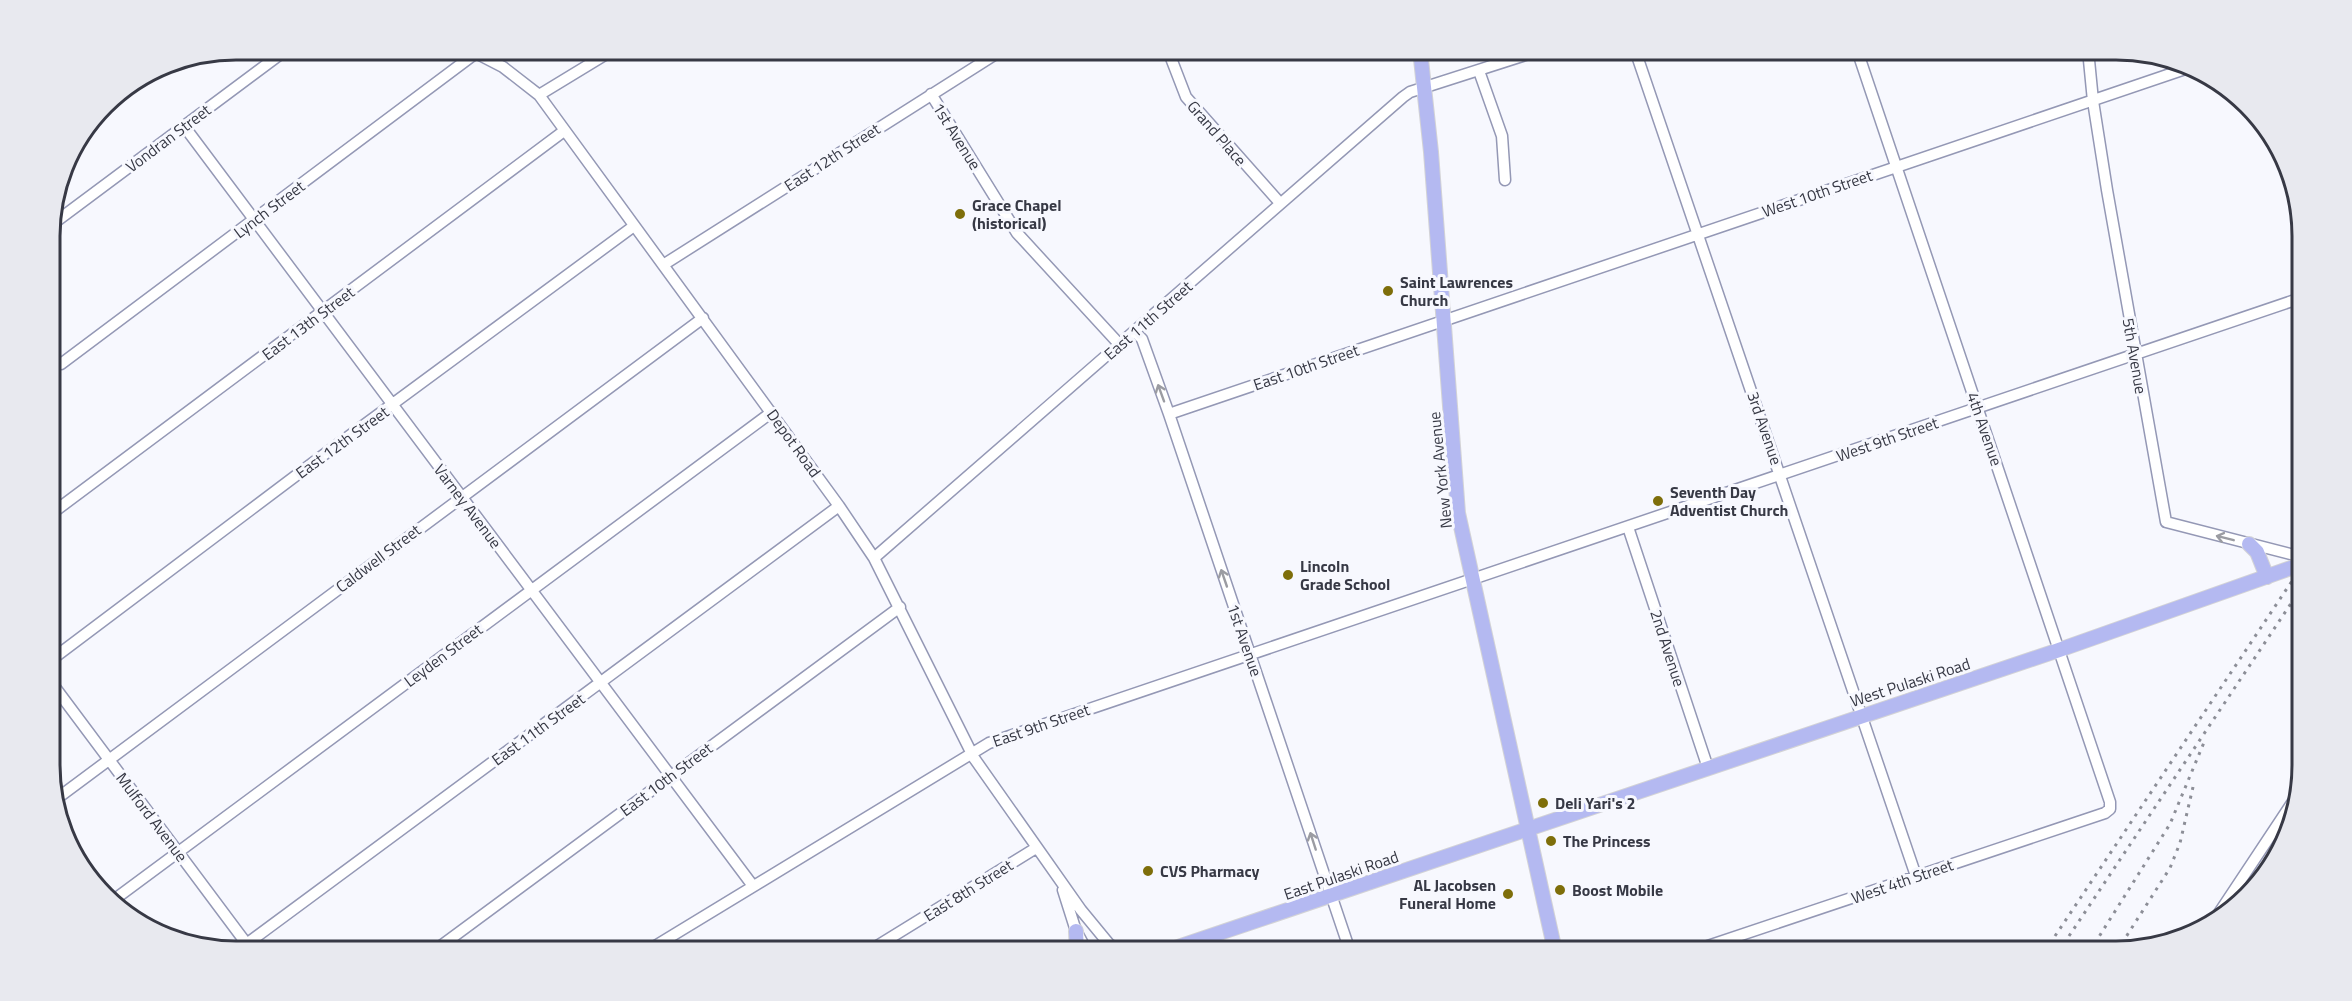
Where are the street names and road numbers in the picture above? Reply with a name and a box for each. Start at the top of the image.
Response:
street label: Grand Place [1182,95,1252,171]
street label: Vondran Street [120,98,216,178]
street label: 1st Avenue [927,98,987,174]
street label: East 12th Street [779,117,885,197]
street label: West 10th Street [1759,163,1876,223]
street label: Lynch Street [228,174,310,244]
street label: East 11th Street [1098,275,1198,365]
street label: East 13th Street [257,280,360,366]
street label: 5th Avenue [2117,316,2153,396]
street label: East 10th Street [1250,338,1362,396]
street label: 3rd Avenue [1741,388,1789,468]
street label: 4th Avenue [1961,389,2009,469]
street label: East 12th Street [290,400,394,484]
street label: Depot Road [761,404,827,482]
street label: New York Avenue [1422,410,1458,530]
street label: West 9th Street [1833,410,1942,468]
street label: Varney Avenue [428,459,508,553]
street label: Caldwell Street [330,518,426,598]
street label: 1st Avenue [1221,600,1269,680]
street label: 2nd Avenue [1644,606,1692,690]
street label: Leyden Street [399,617,488,693]
street label: West Pulaski Road [1847,651,1973,713]
street label: East 11th Street [486,687,590,771]
street label: East 9th Street [989,697,1093,753]
street label: East 10th Street [615,736,718,822]
street label: Mulford Avenue [110,767,194,867]
street label: East Pulaski Road [1280,844,1402,906]
street label: West 4th Street [1848,852,1957,910]
street label: East 8th Street [919,853,1018,927]

